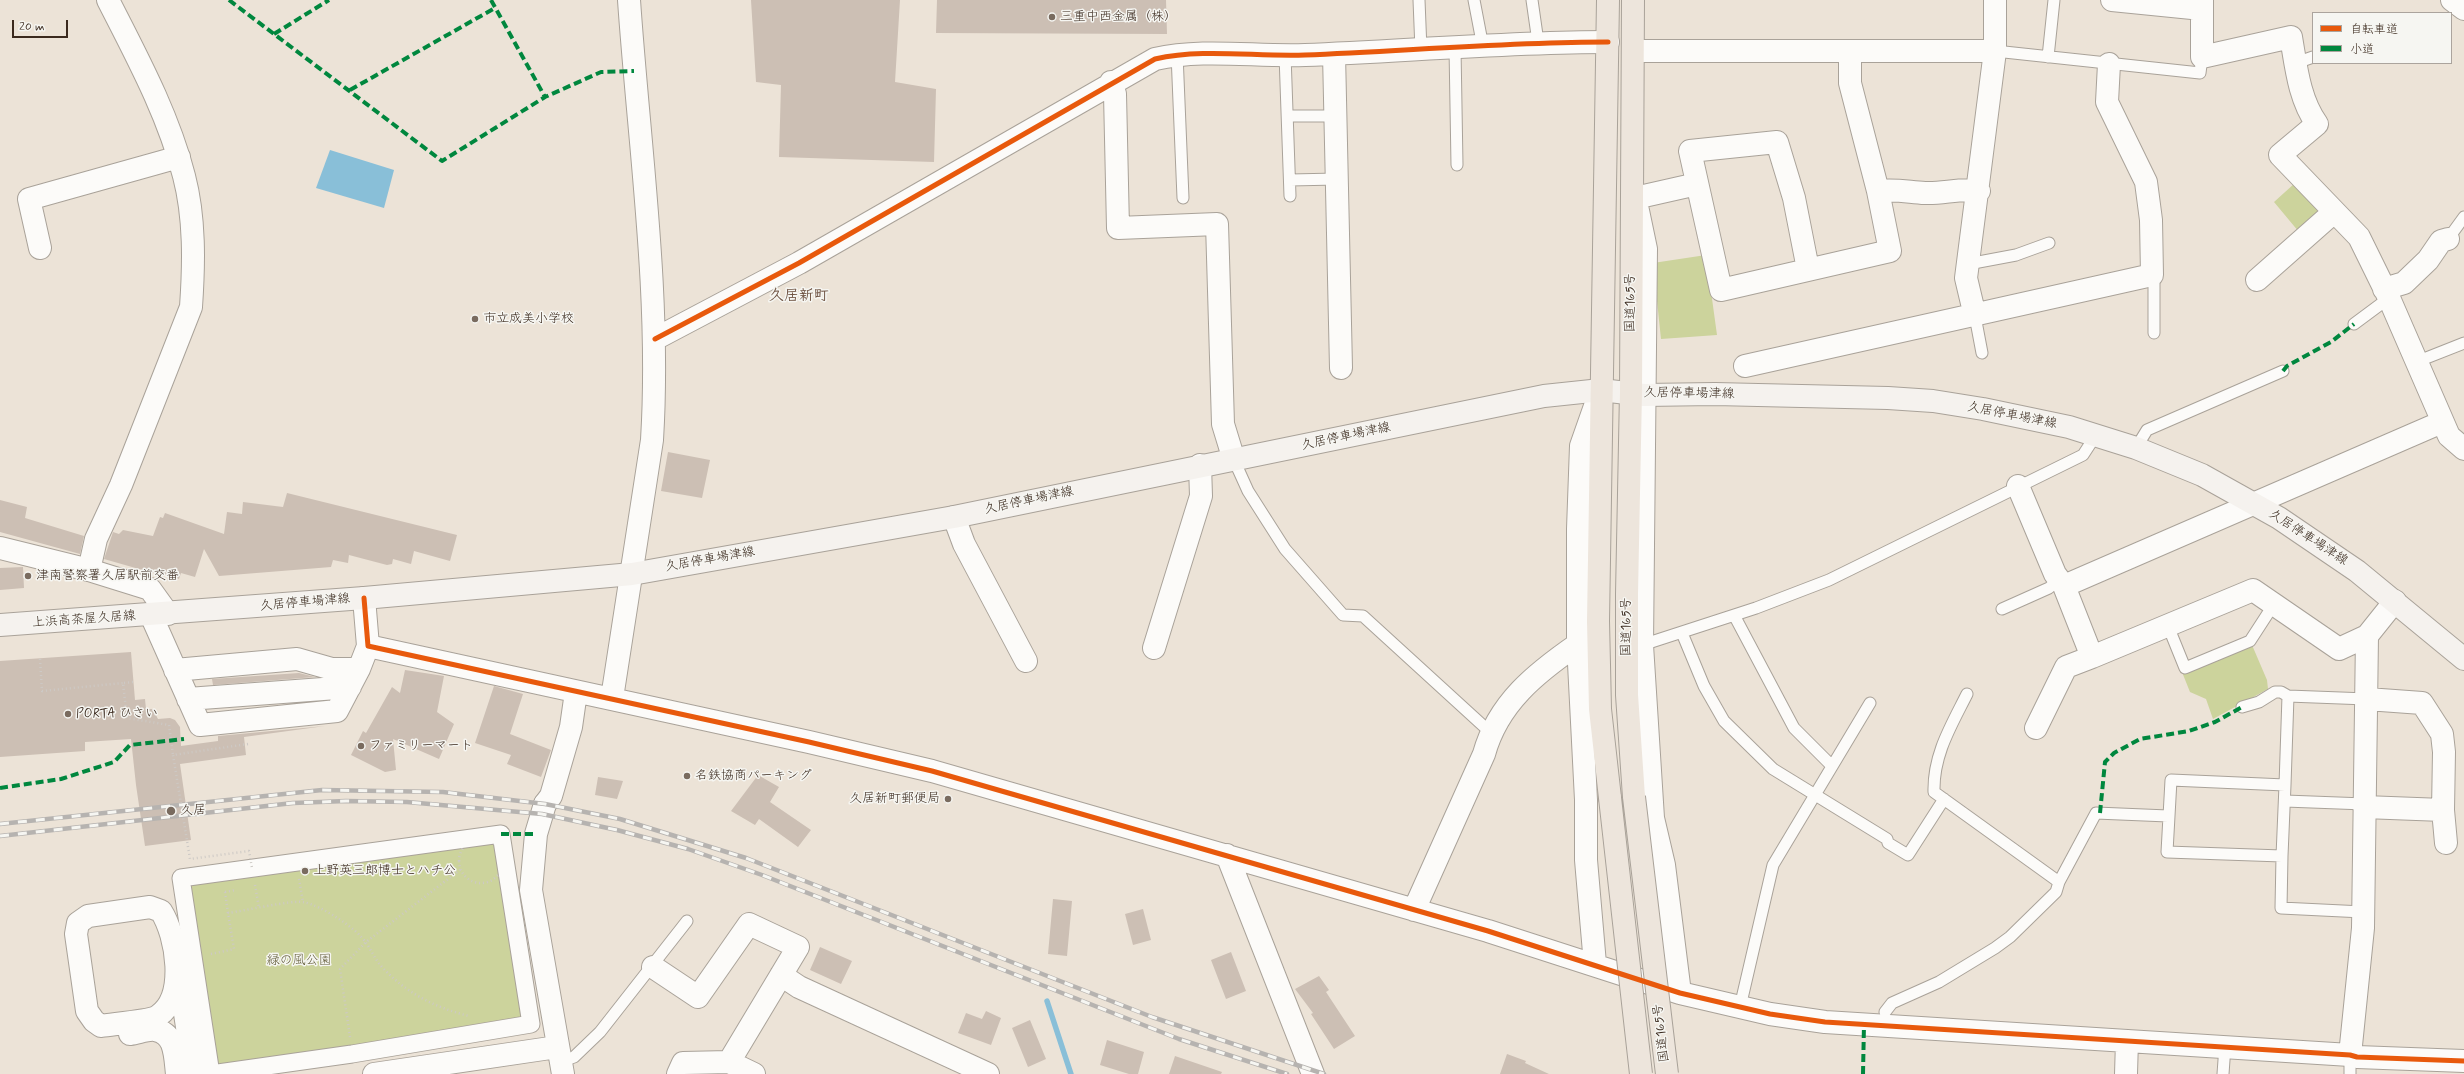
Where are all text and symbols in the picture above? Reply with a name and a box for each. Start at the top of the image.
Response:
place label: 三重中西金属（株） [1060,9,1177,25]
scale bar [14,12,70,38]
marker: 三重中西金属（株） [1047,12,1057,22]
legend [2312,12,2452,64]
text: 20 m [19,19,45,35]
text: 自転車道 [2350,22,2398,38]
text: 小道 [2350,42,2374,58]
street label: 国道165号 [1623,273,1639,333]
district label: 久居新町 [769,288,829,306]
place label: 市立成美小学校 [483,311,574,327]
marker: 市立成美小学校 [470,314,480,324]
street label: 久居停車場津線 [1643,385,1735,403]
street label: 久居停車場津線 [1966,400,2058,432]
street label: 久居停車場津線 [1300,420,1392,454]
street label: 久居停車場津線 [983,484,1075,518]
street label: 久居停車場津線 [2266,507,2350,569]
street label: 久居停車場津線 [664,544,756,576]
place label: 津南警察署久居駅前交番 [36,568,179,584]
marker: 津南警察署久居駅前交番 [23,571,33,581]
street label: 久居停車場津線 [259,591,351,615]
street label: 国道165号 [1619,597,1635,657]
street label: 上浜高茶屋久居線 [32,609,136,631]
place label: PORTA ひさい [76,706,158,722]
marker: PORTA ひさい [63,709,73,719]
place label: ファミリーマート [369,738,473,754]
marker: ファミリーマート [356,741,366,751]
place label: 名鉄協商パーキング [695,768,812,784]
marker: 名鉄協商パーキング [682,771,692,781]
place label: 久居新町郵便局 [849,791,940,807]
marker: 久居新町郵便局 [943,794,953,804]
place label: 久居 [180,803,206,819]
marker: 久居 [165,805,177,817]
place label: 上野英三郎博士とハチ公 [313,863,456,879]
marker: 上野英三郎博士とハチ公 [300,866,310,876]
park label: 緑の風公園 [267,953,331,969]
street label: 国道165号 [1651,1003,1673,1063]

